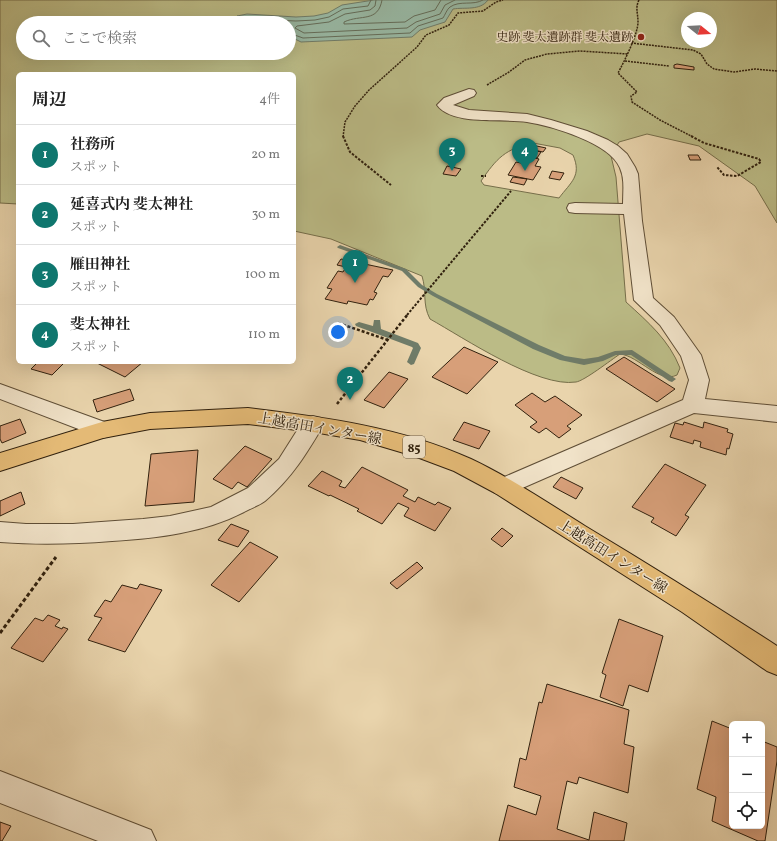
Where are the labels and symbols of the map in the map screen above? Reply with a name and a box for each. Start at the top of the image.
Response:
north arrow [681,12,717,48]
place label: 史跡 斐太遺跡群 斐太遺跡 [496,30,633,46]
marker: 史跡 斐太遺跡群 斐太遺跡 [636,32,646,42]
pin: 3 [439,138,465,171]
pin: 4 [512,138,538,171]
pin: 1 [342,250,368,283]
your location [328,322,348,342]
pin: 2 [337,367,363,400]
street label: 上越高田インター線 [256,409,383,450]
road number: 85 [403,436,425,458]
street label: 上越高田インター線 [554,516,670,599]

